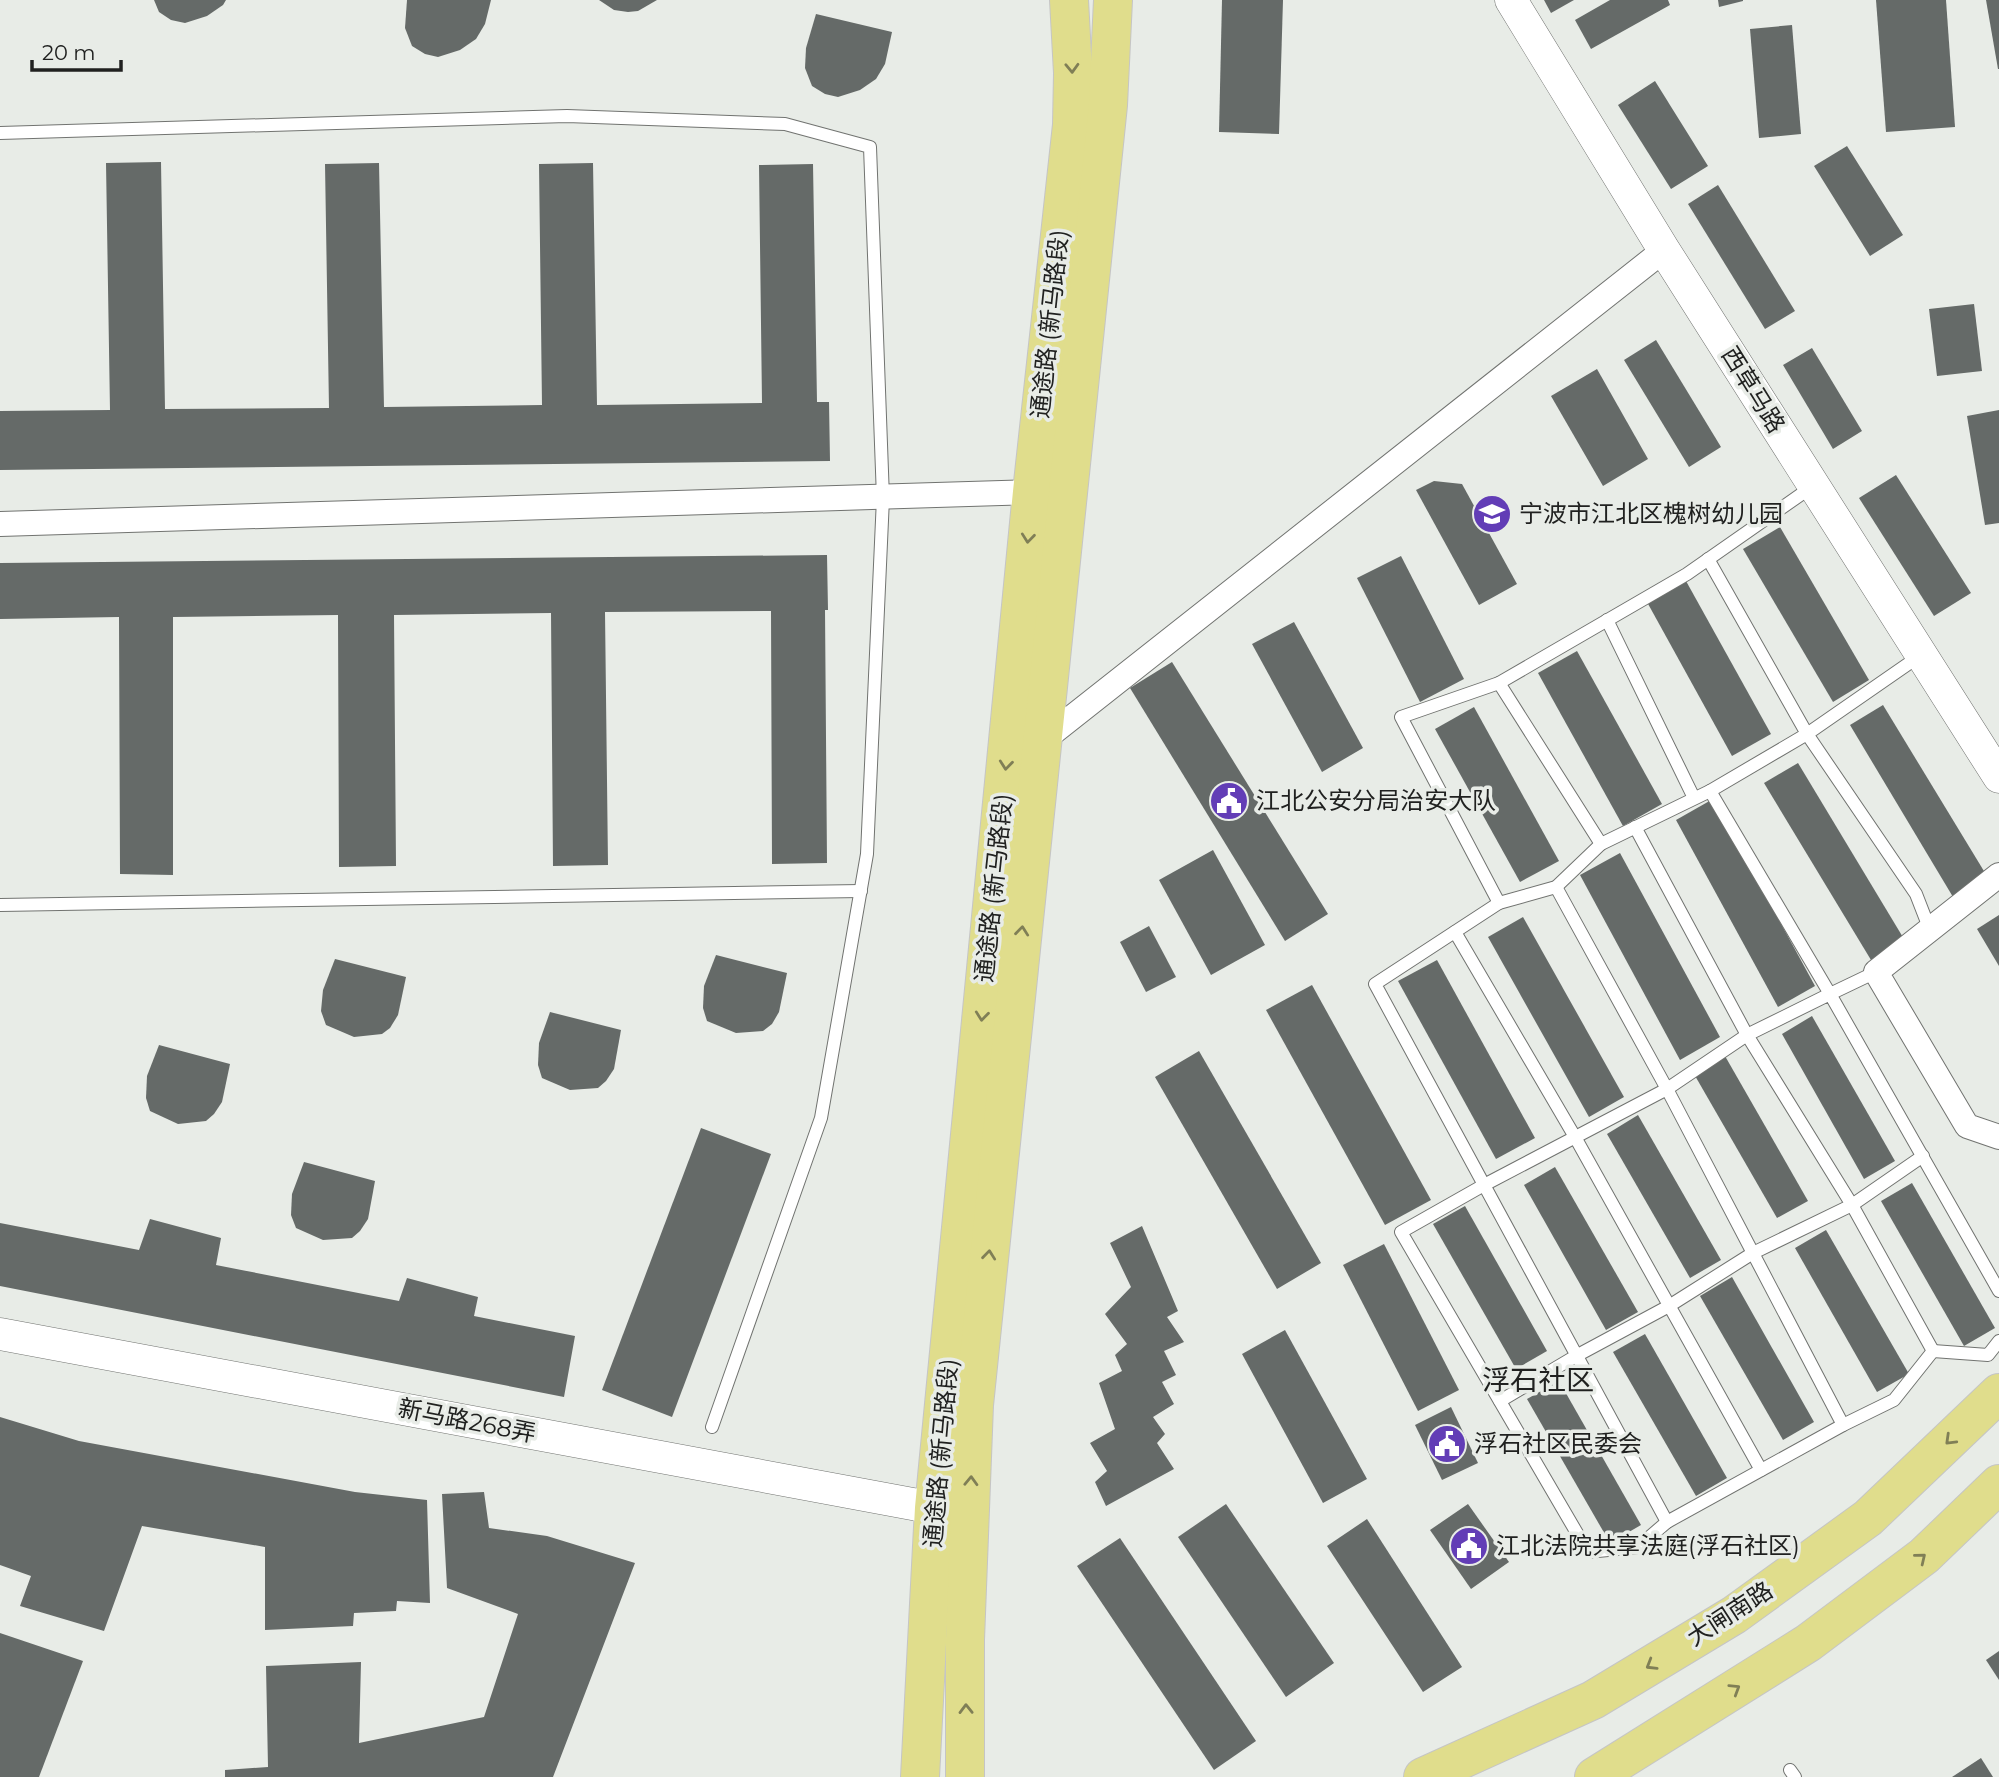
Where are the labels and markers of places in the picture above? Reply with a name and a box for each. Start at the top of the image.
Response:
school or university icon: 宁波市江北区槐树幼儿园 [1471,493,1513,535]
place label: 宁波市江北区槐树幼儿园 [1519,499,1783,528]
public building icon: 江北公安分局治安大队 [1208,780,1250,822]
place label: 江北公安分局治安大队 [1256,786,1496,815]
public building icon: 浮石社区民委会 [1426,1423,1468,1465]
place label: 浮石社区民委会 [1474,1429,1642,1458]
public building icon: 江北法院共享法庭(浮石社区) [1448,1525,1490,1567]
place label: 江北法院共享法庭(浮石社区) [1496,1531,1800,1560]

